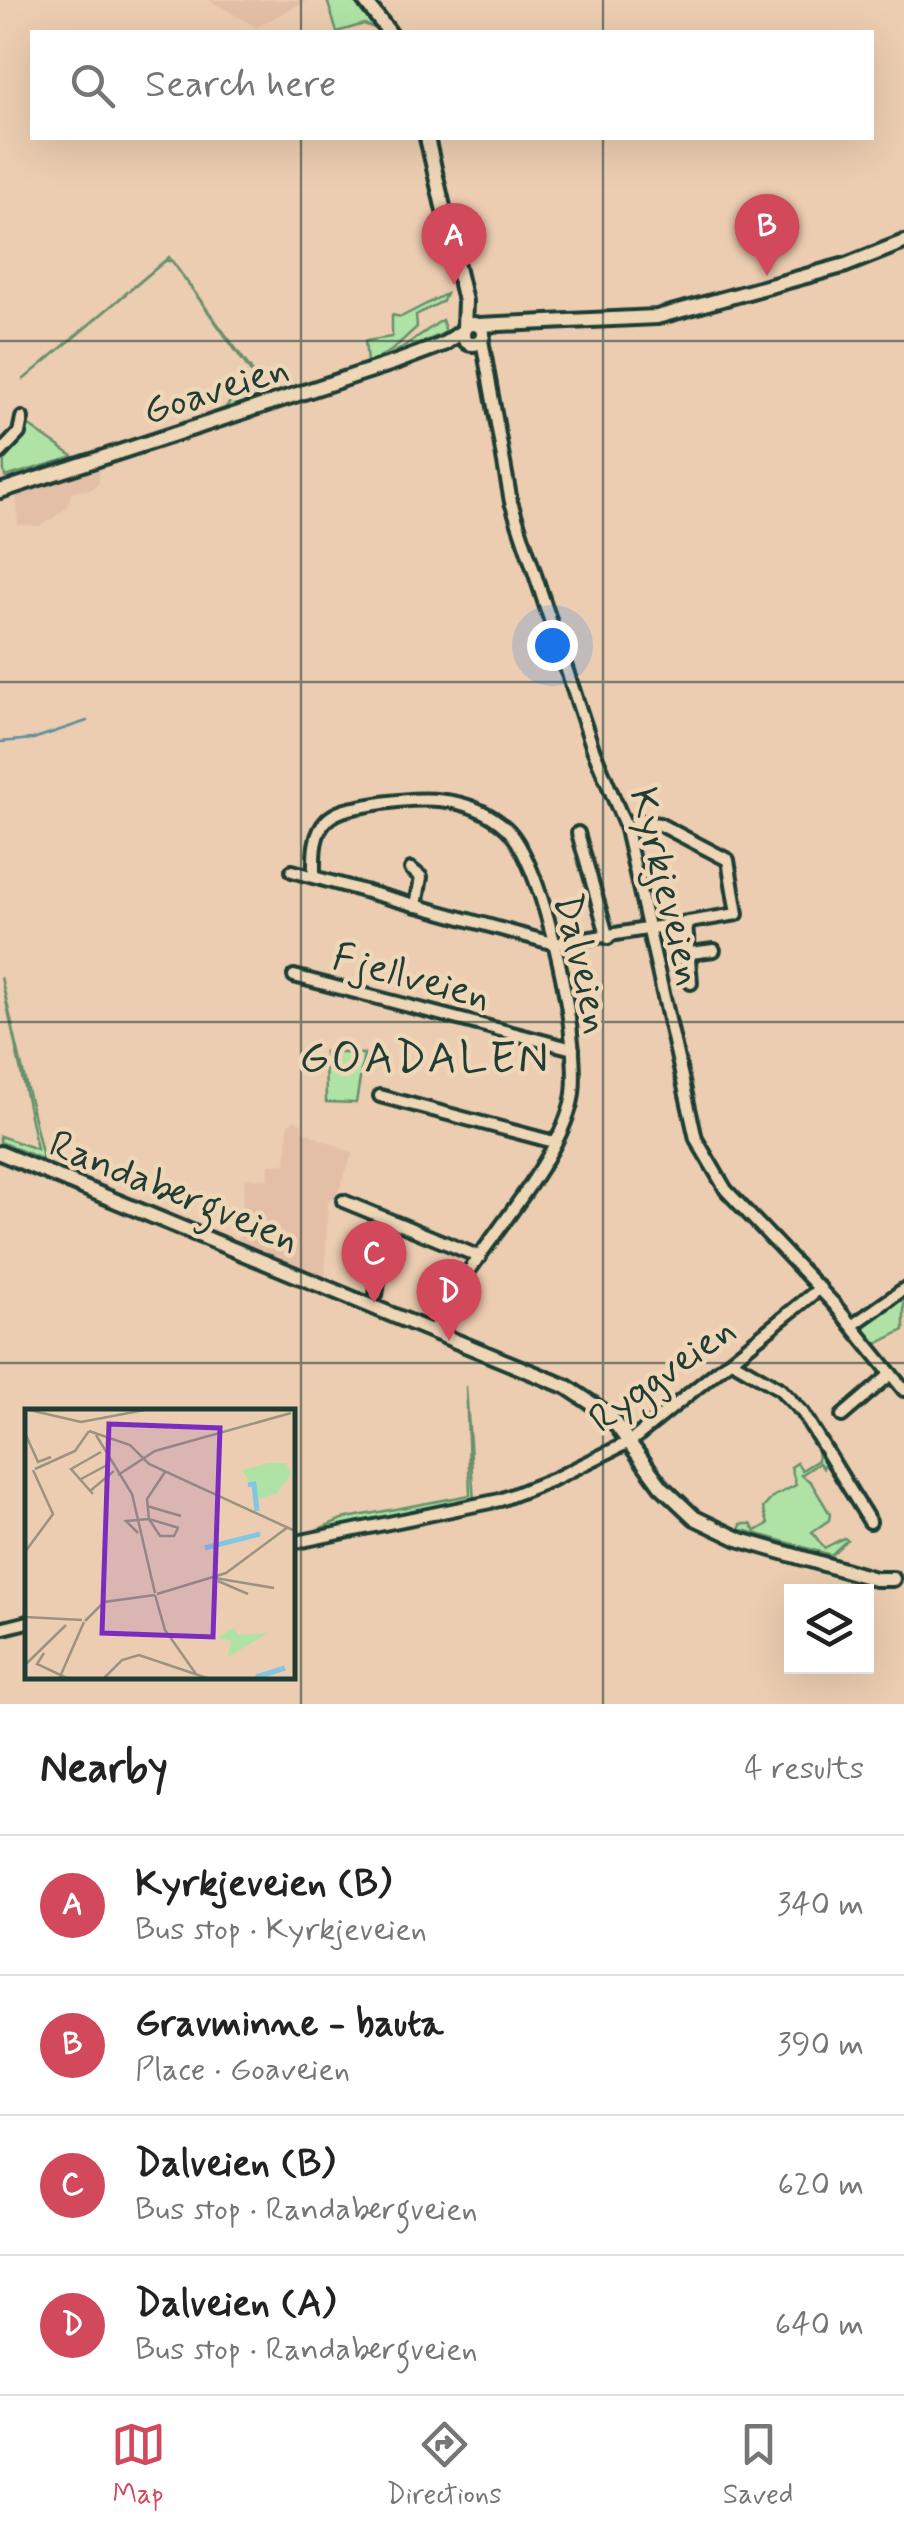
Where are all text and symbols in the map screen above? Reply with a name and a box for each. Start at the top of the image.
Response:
search box [30,30,874,140]
icon: search [65,58,120,113]
text: Search here [145,61,336,110]
pin: B [734,194,800,276]
pin: A [422,202,486,285]
street label: Goaveien [137,343,295,439]
your location [527,620,578,671]
street label: Kyrkjeveien [615,783,715,991]
street label: Dalveien [540,889,622,1039]
street label: Fjellveien [327,932,496,1024]
district label: GOADALEN [299,1030,551,1089]
street label: Randabergveien [40,1119,307,1270]
pin: C [342,1220,406,1303]
pin: D [416,1258,482,1341]
street label: Ryggveien [579,1305,748,1448]
inset map [25,1409,295,1679]
map controls [784,1584,874,1674]
button: layers [784,1584,874,1674]
text: Nearby [40,1742,168,1797]
text: 4 results [744,1748,864,1790]
text: Kyrkjeveien (B) [135,1860,392,1909]
text: A [62,1884,83,1926]
text: 340 m [777,1884,864,1926]
text: Bus stop · Kyrkjeveien [135,1909,427,1951]
text: Gravminne - bauta [135,2000,443,2049]
text: B [62,2024,83,2066]
text: 390 m [777,2024,864,2066]
text: Place · Goaveien [135,2049,350,2091]
text: Dalveien (B) [135,2140,335,2189]
text: C [61,2164,84,2206]
text: 620 m [777,2164,864,2206]
text: Bus stop · Randabergveien [135,2189,478,2231]
text: Dalveien (A) [135,2280,336,2329]
text: D [61,2304,84,2346]
text: 640 m [775,2304,864,2346]
text: Bus stop · Randabergveien [135,2329,478,2371]
tab: Map [111,2417,166,2514]
tab: Directions [387,2417,502,2514]
tab: Saved [723,2417,793,2514]

